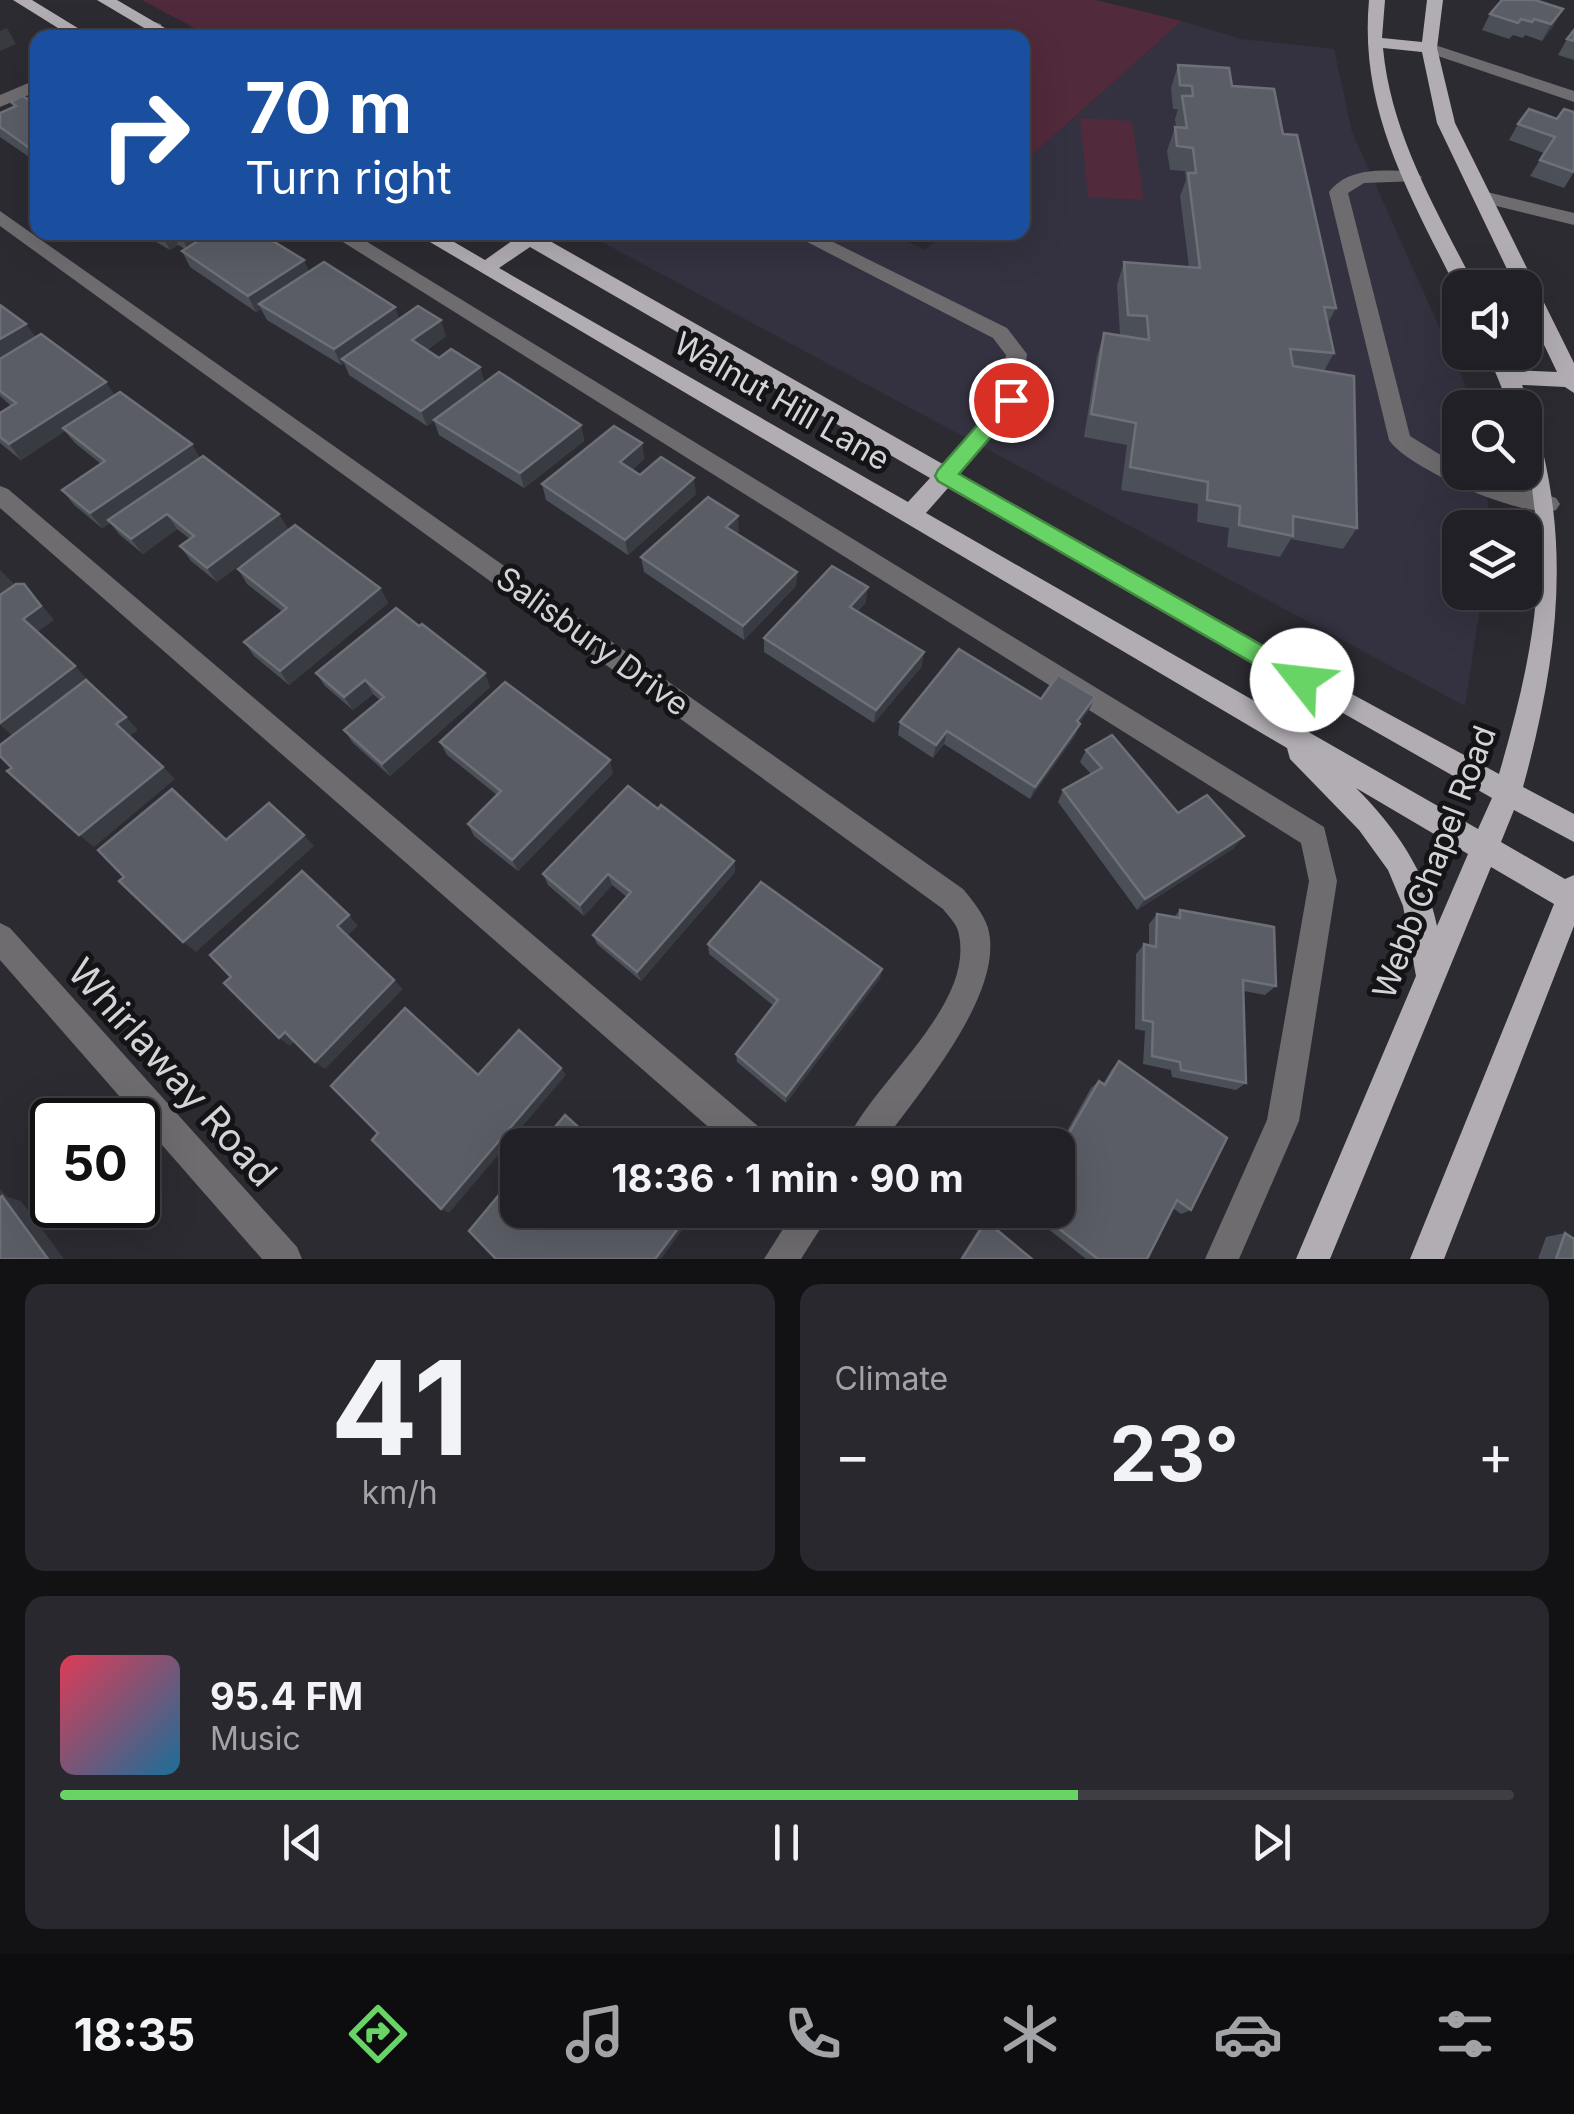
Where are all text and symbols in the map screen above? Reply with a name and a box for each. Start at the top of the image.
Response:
text: 70 m [245,65,412,150]
icon: right [80,70,210,200]
text: Turn right [245,150,452,205]
map controls [1442,270,1542,610]
button: sound [1442,270,1542,370]
street label: Walnut Hill Lane [667,323,897,479]
pin [969,358,1054,443]
icon: arrive [984,373,1039,428]
button: search [1442,390,1542,490]
button: layers [1442,510,1542,610]
street label: Salisbury Drive [489,558,697,724]
position arrow [1250,628,1354,732]
street label: Webb Chapel Road [1364,720,1504,1004]
street label: Whirlaway Road [59,949,287,1195]
speed limit sign: 50 [30,1098,160,1228]
text: 18:36 · 1 min · 90 m [611,1155,964,1201]
text: 41 [330,1329,469,1486]
text: Climate [835,1359,948,1398]
text: 23° [1109,1408,1239,1499]
text: − [835,1422,871,1488]
text: + [1478,1422,1514,1488]
text: km/h [362,1473,438,1512]
text: 95.4 FM [210,1673,363,1719]
text: Music [210,1719,301,1758]
icon: previous [275,1815,330,1870]
icon: pause [759,1815,814,1870]
icon: next [1244,1815,1299,1870]
icon: directions [343,1999,413,2069]
icon: music [560,1999,630,2069]
icon: phone [778,1999,848,2069]
icon: climate [995,1999,1065,2069]
icon: car [1213,1999,1283,2069]
icon: filters [1430,1999,1500,2069]
text: 18:35 [74,2007,195,2062]

